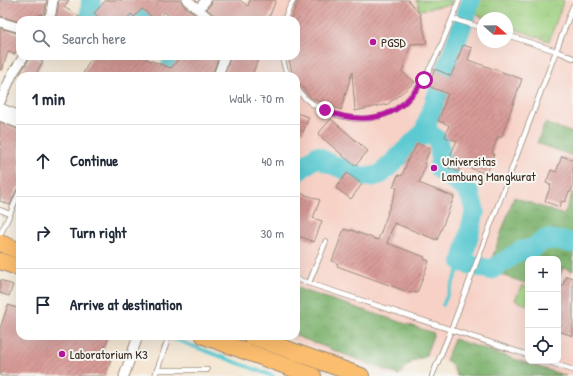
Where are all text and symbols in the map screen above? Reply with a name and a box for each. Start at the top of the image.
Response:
north arrow [477,12,513,48]
search box [16,16,300,60]
icon: search [30,27,52,49]
text: Search here [62,28,126,49]
place label: PGSD [381,33,406,51]
marker: PGSD [368,37,378,47]
route start [415,71,433,89]
text: 1 min [32,87,65,110]
text: Walk · 70 m [229,89,284,107]
route end [316,101,334,119]
icon: ahead [32,150,54,172]
text: Continue [70,150,118,171]
text: 40 m [261,152,284,170]
place label: Universitas Lambung Mangkurat [442,152,536,185]
marker: Universitas Lambung Mangkurat [429,163,439,173]
icon: right [32,222,54,244]
text: Turn right [70,222,126,243]
text: 30 m [261,224,284,242]
map controls [525,256,561,364]
button: + [525,256,561,292]
button: − [525,292,561,328]
icon: arrive [32,294,54,316]
text: Arrive at destination [70,294,182,315]
button: locate [525,328,561,364]
place label: Laboratorium K3 [70,345,148,363]
marker: Laboratorium K3 [57,349,67,359]

